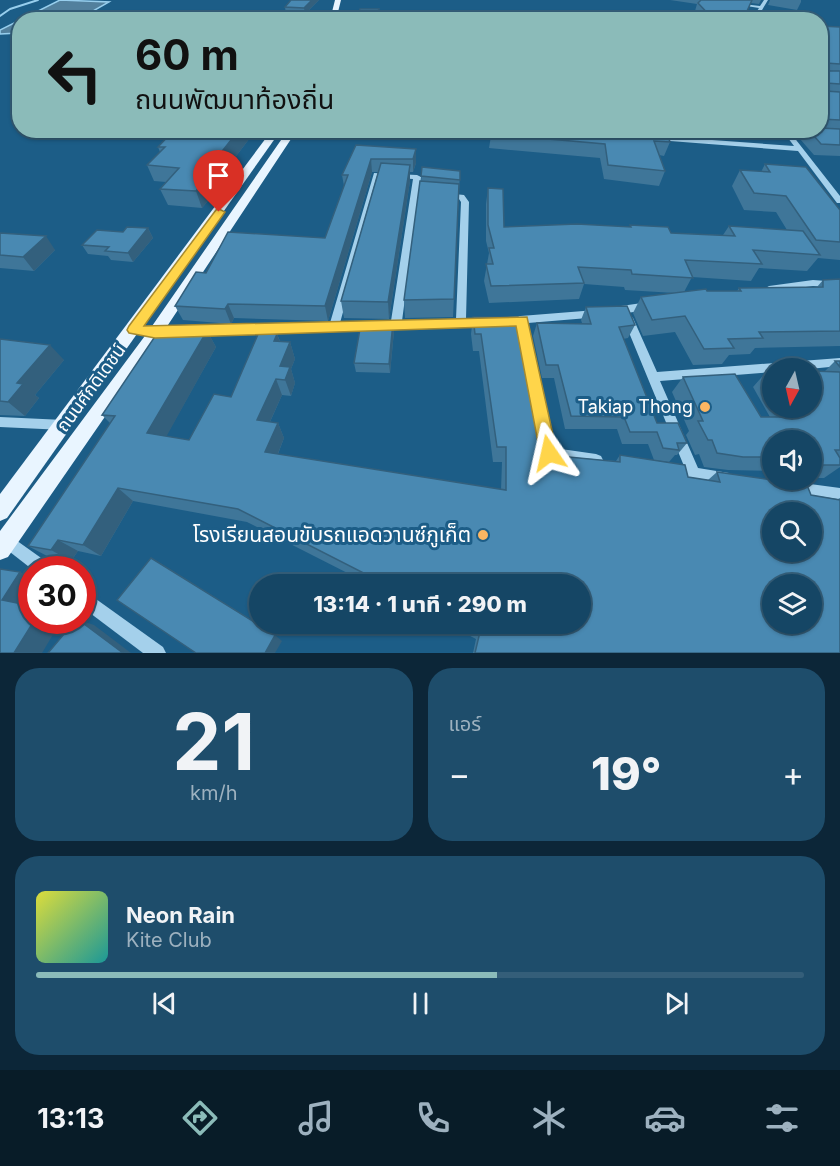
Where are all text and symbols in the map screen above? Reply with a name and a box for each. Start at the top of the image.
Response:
text: 60 m [135,29,239,80]
icon: left [36,36,114,114]
text: ถนนพัฒนาท้องถิ่น [135,83,334,116]
pin [193,150,244,212]
icon: arrive [202,159,235,192]
street label: ถนนศักดิเดชน์ [52,340,129,436]
north arrow [762,358,822,418]
map controls [762,358,822,634]
place label: Takiap Thong [577,396,693,417]
marker: Takiap Thong [698,400,712,414]
position arrow [517,421,581,485]
button: sound [762,430,822,490]
button: search [762,502,822,562]
place label: โรงเรียนสอนขับรถแอดวานซ์ภูเก็ต [193,522,471,548]
marker: โรงเรียนสอนขับรถแอดวานซ์ภูเก็ต [476,528,490,542]
speed limit sign: 30 [18,556,96,634]
button: layers [762,574,822,634]
text: 13:14 · 1 นาที · 290 m [313,591,527,617]
text: 21 [172,694,255,789]
text: แอร์ [449,712,481,736]
text: 19° [591,746,661,801]
text: − [449,754,470,794]
text: + [782,754,804,794]
text: km/h [190,781,238,805]
text: Neon Rain [126,902,235,928]
text: Kite Club [126,928,212,952]
icon: previous [148,987,181,1020]
icon: pause [404,987,437,1020]
icon: next [660,987,693,1020]
icon: directions [179,1097,221,1139]
icon: music [295,1097,337,1139]
icon: phone [412,1097,454,1139]
icon: climate [528,1097,570,1139]
icon: car [644,1097,686,1139]
icon: filters [761,1097,803,1139]
text: 13:13 [37,1102,104,1135]

